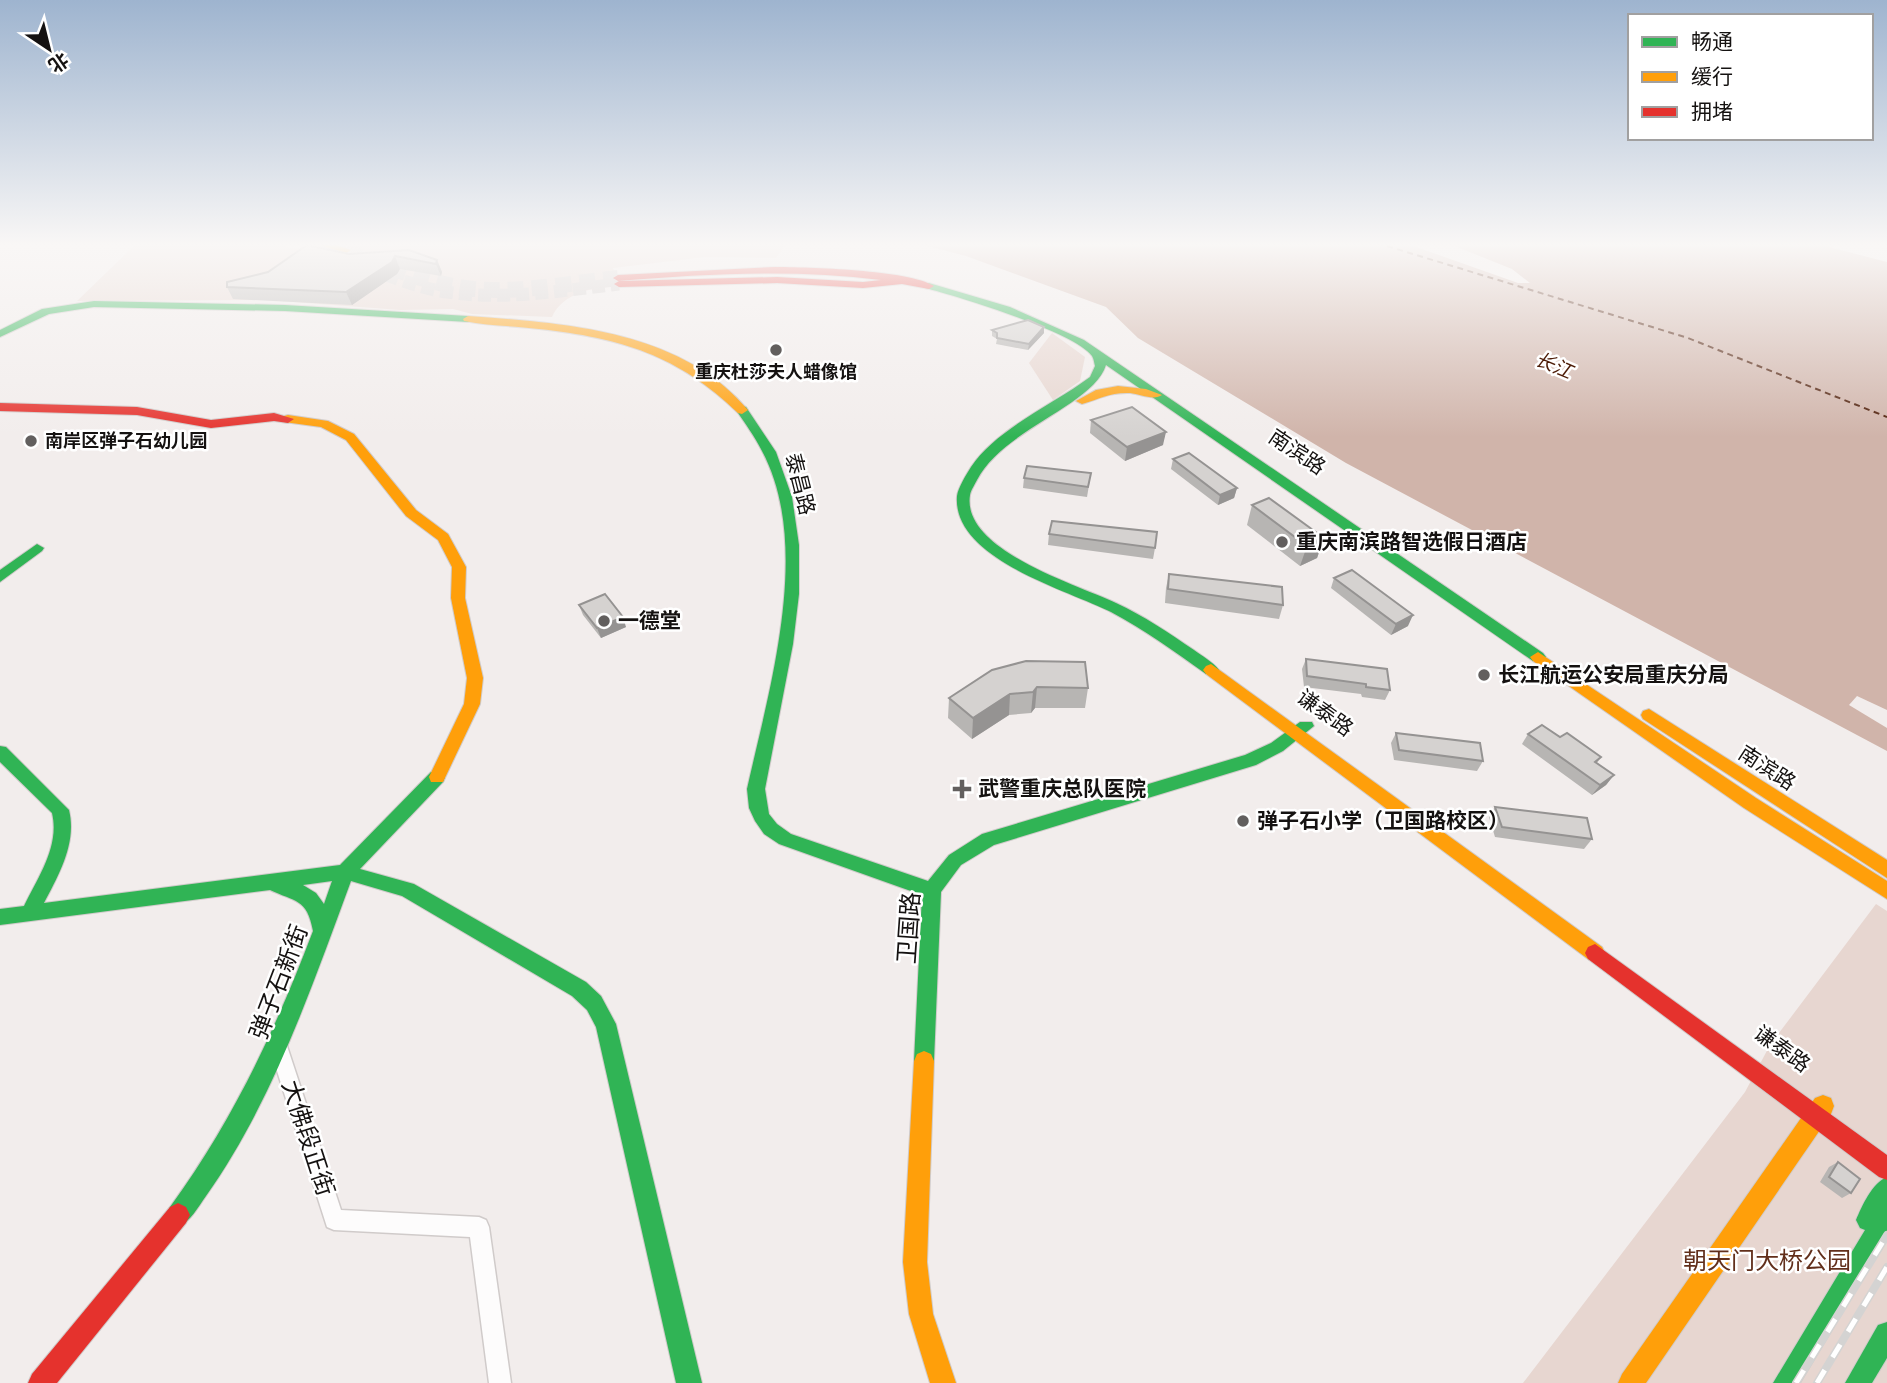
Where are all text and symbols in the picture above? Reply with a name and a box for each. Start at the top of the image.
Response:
north arrow [14,14,84,84]
legend [1628,14,1873,140]
text: 畅通 [1691,30,1733,54]
text: 北 [44,48,73,77]
text: 缓行 [1691,65,1733,89]
text: 拥堵 [1691,100,1733,124]
marker: 重庆杜莎夫人蜡像馆 [768,342,784,358]
water label: 长江 [1532,347,1578,384]
place label: 重庆杜莎夫人蜡像馆 [695,361,857,382]
street label: 南滨路 [1264,424,1330,480]
place label: 南岸区弹子石幼儿园 [45,430,207,451]
marker: 南岸区弹子石幼儿园 [23,433,39,449]
street label: 泰昌路 [781,451,819,517]
place label: 重庆南滨路智选假日酒店 [1296,530,1527,554]
marker: 重庆南滨路智选假日酒店 [1274,534,1290,550]
place label: 一德堂 [618,609,681,633]
marker: 一德堂 [596,613,612,629]
place label: 长江航运公安局重庆分局 [1498,663,1729,687]
marker: 长江航运公安局重庆分局 [1476,667,1492,683]
street label: 谦泰路 [1292,685,1358,741]
street label: 南滨路 [1734,741,1800,795]
place label: 武警重庆总队医院 [978,777,1146,801]
marker: 武警重庆总队医院 [952,779,972,799]
place label: 弹子石小学（卫国路校区） [1257,809,1509,833]
marker: 弹子石小学（卫国路校区） [1235,813,1251,829]
street label: 卫国路 [893,891,925,965]
street label: 弹子石新街 [244,921,314,1043]
street label: 谦泰路 [1749,1021,1815,1077]
street label: 大佛段正街 [276,1077,340,1199]
park label: 朝天门大桥公园 [1683,1247,1851,1275]

